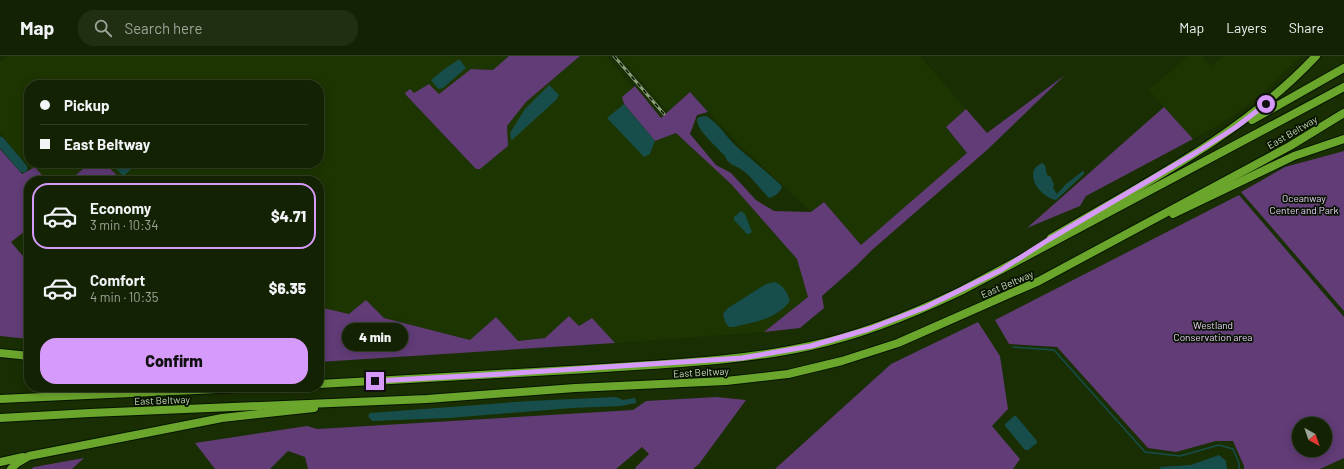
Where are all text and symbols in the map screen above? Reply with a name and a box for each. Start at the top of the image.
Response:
search box [78,10,358,46]
text: Map [20,16,54,39]
icon: search [92,17,114,39]
text: Search here [124,19,202,37]
text: Map [1179,19,1204,36]
text: Layers [1226,19,1267,36]
text: Share [1289,19,1324,36]
route start [1257,95,1275,113]
text: Pickup [64,96,110,114]
street label: East Beltway [1265,113,1320,151]
text: East Beltway [64,135,150,153]
park label: Oceanway Center and Park [1270,192,1338,216]
icon: car [42,198,78,234]
text: Economy [90,199,151,217]
text: $4.71 [271,207,306,225]
text: 3 min · 10:34 [90,217,158,233]
street label: East Beltway [979,267,1035,300]
icon: car [42,270,78,306]
text: Comfort [90,271,145,289]
text: $6.35 [269,279,306,297]
text: 4 min · 10:35 [90,289,158,305]
park label: Westland Conservation area [1174,319,1252,343]
callout: 4 min [342,323,408,351]
text: 4 min [359,329,391,345]
button: Confirm [40,338,308,384]
street label: East Beltway [673,365,730,379]
route end [366,372,384,390]
street label: East Beltway [134,393,191,407]
north arrow [1292,417,1332,457]
map controls [1292,417,1332,457]

